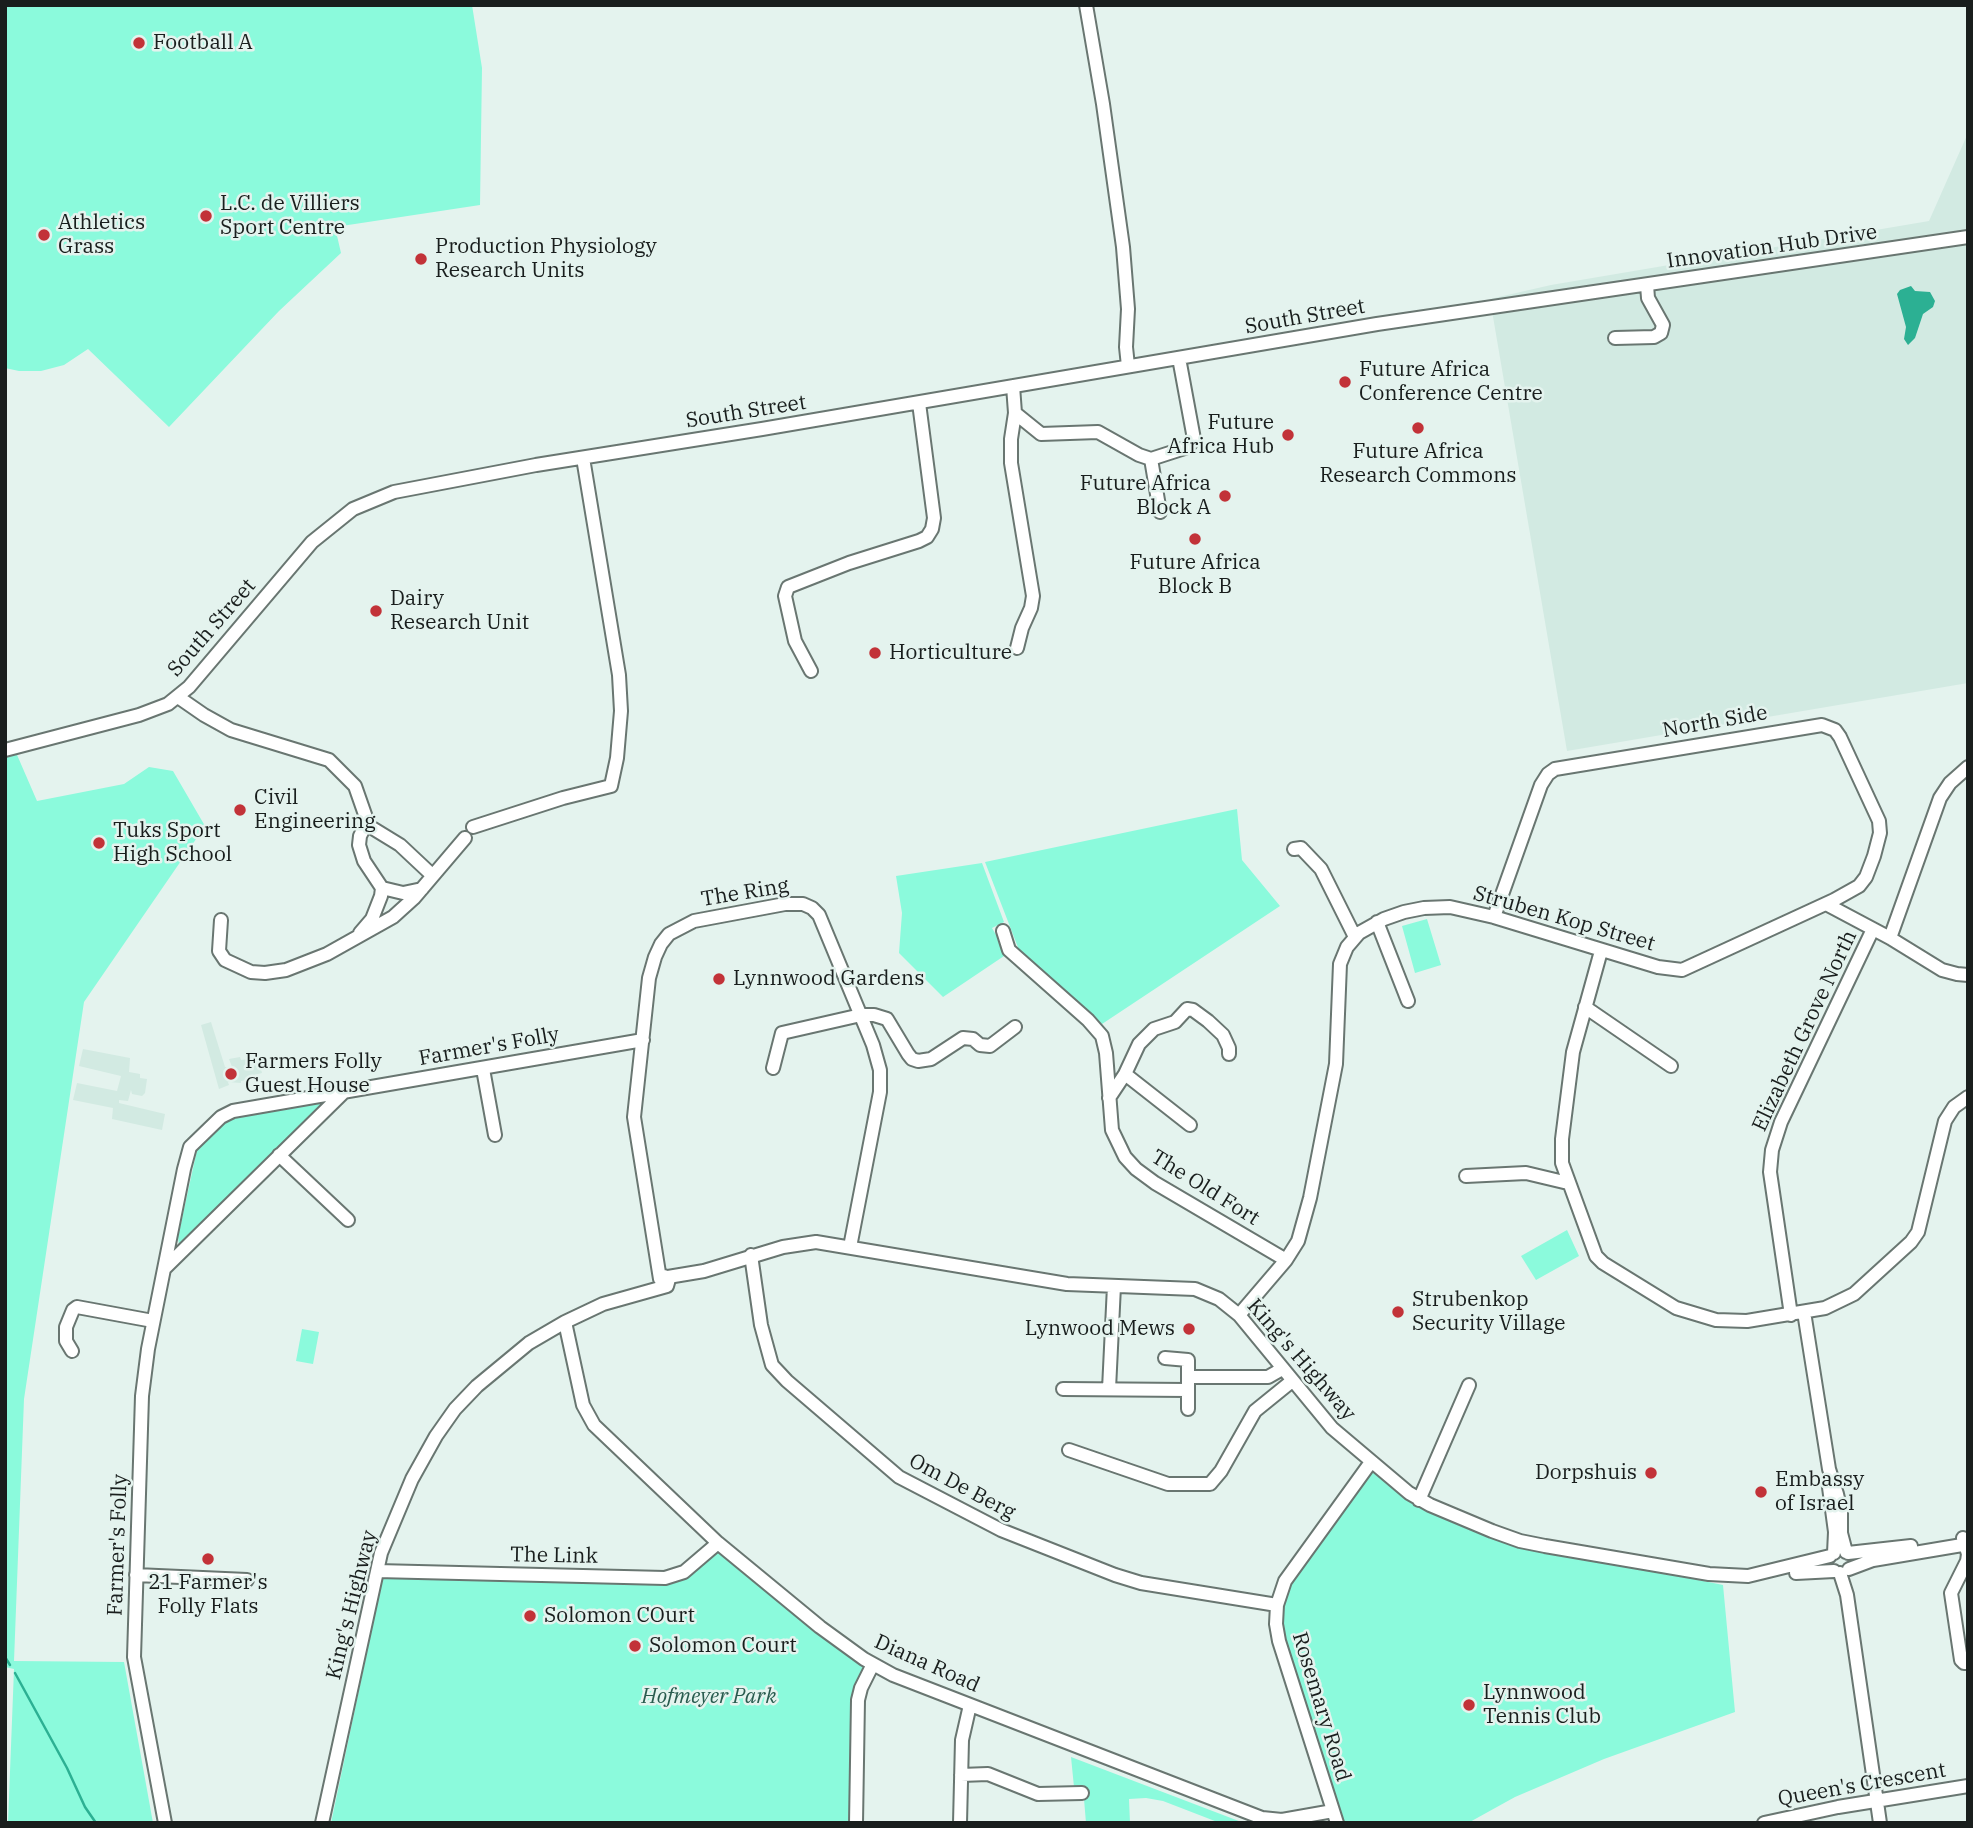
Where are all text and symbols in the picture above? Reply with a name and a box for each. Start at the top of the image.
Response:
place label: Football A [153,30,253,56]
marker: Football A [131,35,147,51]
place label: L.C. de Villiers Sport Centre [220,191,360,241]
marker: L.C. de Villiers Sport Centre [198,208,214,224]
place label: Athletics Grass [58,210,145,260]
street label: Innovation Hub Drive [1665,220,1879,274]
marker: Athletics Grass [36,227,52,243]
place label: Production Physiology Research Units [435,234,657,284]
marker: Production Physiology Research Units [413,251,429,267]
street label: South Street [1243,294,1367,340]
place label: Future Africa Conference Centre [1359,357,1543,407]
marker: Future Africa Conference Centre [1337,374,1353,390]
street label: South Street [684,390,808,434]
place label: Future Africa Hub [1167,410,1274,460]
marker: Future Africa Research Commons [1410,420,1426,436]
marker: Future Africa Hub [1280,427,1296,443]
place label: Future Africa Research Commons [1319,439,1517,489]
place label: Future Africa Block A [1080,471,1211,521]
marker: Future Africa Block A [1217,488,1233,504]
marker: Future Africa Block B [1187,531,1203,547]
place label: Future Africa Block B [1129,550,1261,600]
street label: South Street [163,574,261,682]
place label: Dairy Research Unit [390,586,529,636]
marker: Dairy Research Unit [368,603,384,619]
place label: Horticulture [889,640,1012,666]
marker: Horticulture [867,645,883,661]
street label: North Side [1661,700,1769,744]
place label: Civil Engineering [254,785,376,835]
marker: Civil Engineering [232,802,248,818]
place label: Tuks Sport High School [113,818,232,868]
marker: Tuks Sport High School [91,835,107,851]
street label: The Ring [699,874,791,912]
street label: Struben Kop Street [1470,881,1658,957]
street label: Elizabeth Grove North [1747,926,1863,1136]
place label: Lynnwood Gardens [733,966,924,992]
marker: Lynnwood Gardens [711,971,727,987]
street label: Farmer's Folly [417,1022,561,1072]
place label: Farmers Folly Guest House [245,1049,382,1099]
marker: Farmers Folly Guest House [223,1066,239,1082]
street label: The Old Fort [1146,1145,1264,1231]
place label: Strubenkop Security Village [1412,1287,1566,1337]
street label: King's Highway [1241,1294,1361,1426]
marker: Strubenkop Security Village [1390,1304,1406,1320]
place label: Lynwood Mews [1025,1316,1175,1342]
marker: Lynwood Mews [1181,1321,1197,1337]
street label: Om De Berg [904,1448,1020,1526]
place label: Dorpshuis [1535,1460,1637,1486]
marker: Dorpshuis [1643,1465,1659,1481]
place label: Embassy of Israel [1775,1467,1864,1517]
street label: Farmer's Folly [103,1474,133,1616]
marker: Embassy of Israel [1753,1484,1769,1500]
street label: King's Highway [321,1528,383,1682]
street label: The Link [510,1543,598,1569]
marker: 21 Farmer's Folly Flats [200,1551,216,1567]
place label: 21 Farmer's Folly Flats [148,1570,268,1620]
place label: Solomon COurt [544,1603,695,1629]
marker: Solomon COurt [522,1608,538,1624]
street label: Rosemary Road [1286,1629,1356,1785]
street label: Diana Road [870,1630,984,1698]
place label: Solomon Court [649,1633,797,1659]
marker: Solomon Court [627,1638,643,1654]
place label: Lynnwood Tennis Club [1483,1680,1601,1730]
park label: Hofmeyer Park [641,1684,777,1710]
marker: Lynnwood Tennis Club [1461,1697,1477,1713]
street label: Queen's Crescent [1776,1758,1948,1812]

